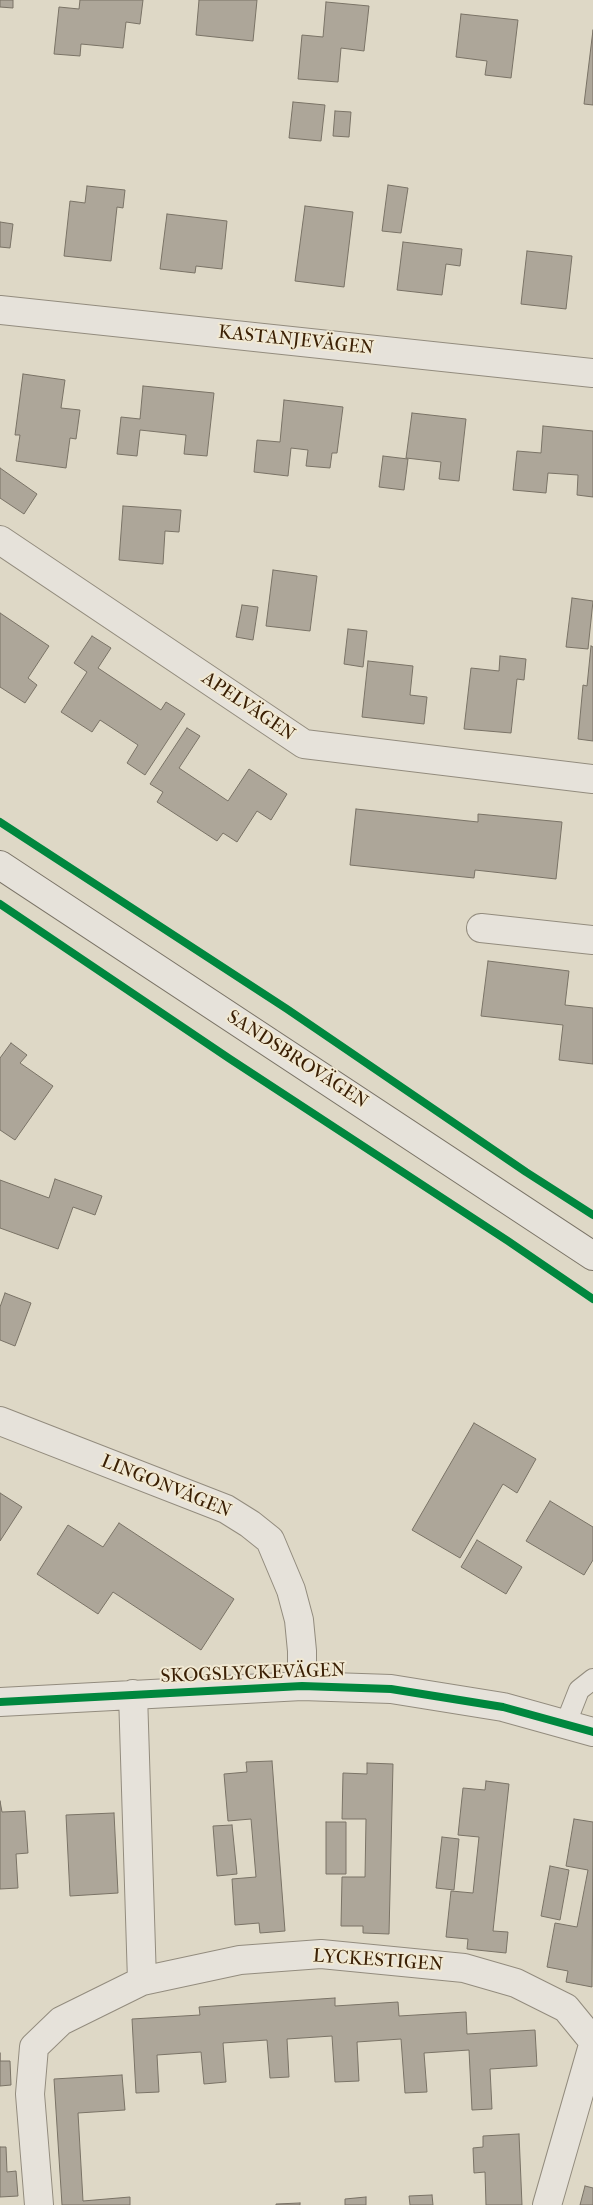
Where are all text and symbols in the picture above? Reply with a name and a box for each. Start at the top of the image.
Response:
street label: KASTANJEVÄGEN [217,321,375,361]
street label: APELVÄGEN [197,667,299,747]
street label: SANDSBROVÄGEN [222,1006,372,1114]
street label: LINGONVÄGEN [98,1451,234,1523]
street label: SKOGSLYCKEVÄGEN [160,1659,346,1689]
street label: LYCKESTIGEN [312,1945,444,1977]

